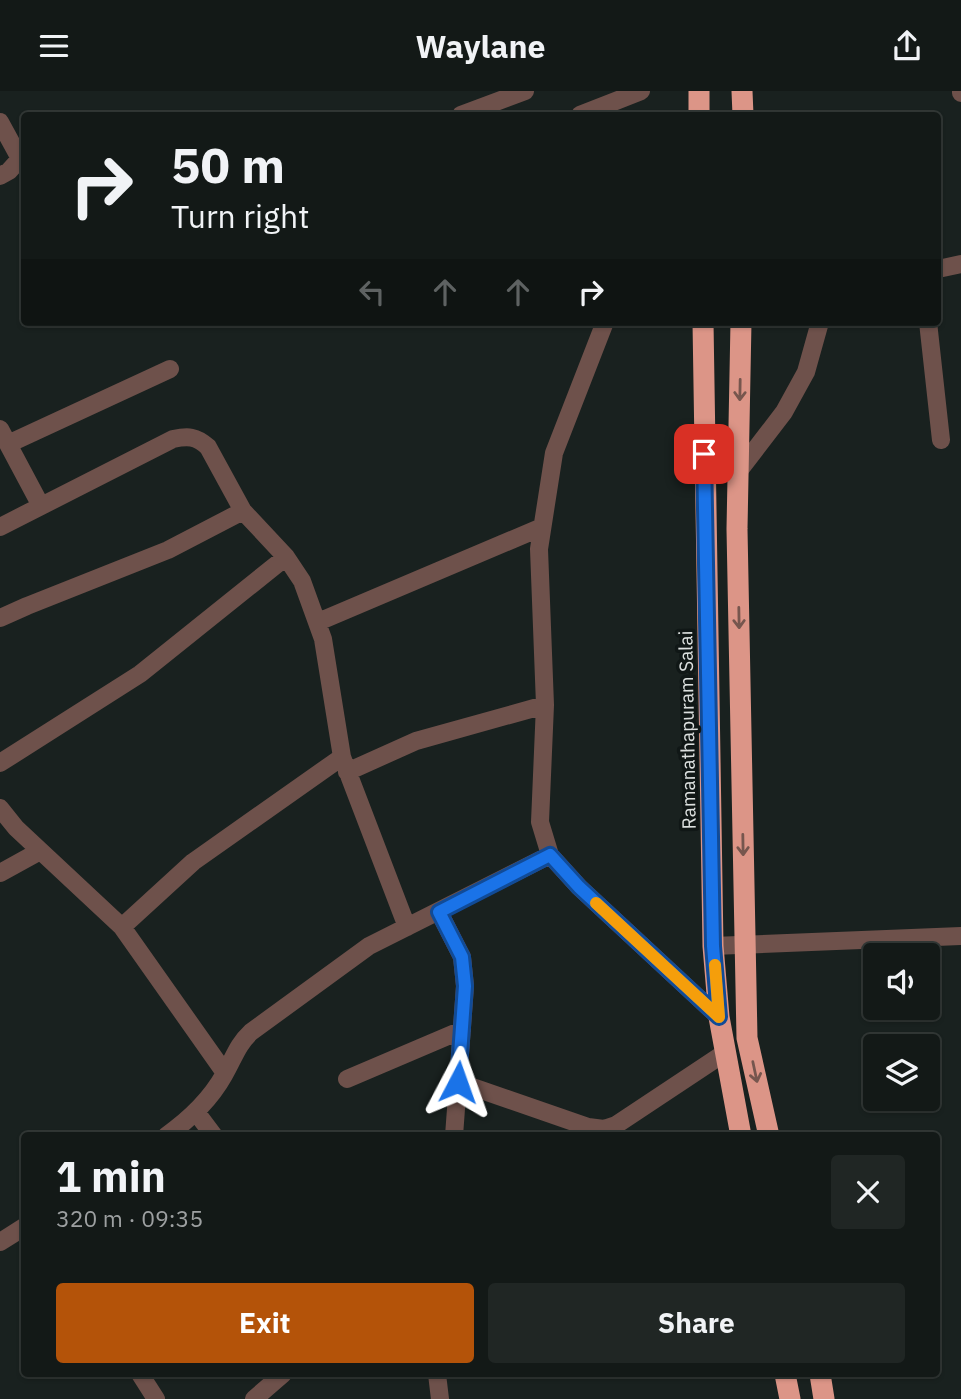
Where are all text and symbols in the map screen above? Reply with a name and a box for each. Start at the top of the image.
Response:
text: Waylane [415,25,546,67]
icon: menu [35,27,73,65]
icon: share [888,27,926,65]
text: 50 m [171,133,285,196]
icon: right [56,140,147,231]
text: Turn right [171,195,309,237]
icon: left [353,273,391,311]
icon: ahead [426,273,464,311]
icon: ahead [499,273,537,311]
icon: right [572,273,610,311]
one-way arrow [733,378,747,401]
pin [674,424,734,484]
icon: arrive [685,435,723,473]
one-way arrow [732,606,745,629]
street label: Ramanathapuram Salai [673,631,701,829]
one-way arrow [737,833,750,856]
map controls [863,943,940,1111]
button: sound [863,943,940,1020]
button: layers [863,1034,940,1111]
position arrow [421,1045,495,1119]
one-way arrow [748,1060,762,1083]
text: 1 min [56,1149,166,1204]
button: close [831,1155,905,1229]
text: 320 m · 09:35 [56,1203,203,1233]
button: Exit [56,1283,474,1363]
button: Share [488,1283,905,1363]

